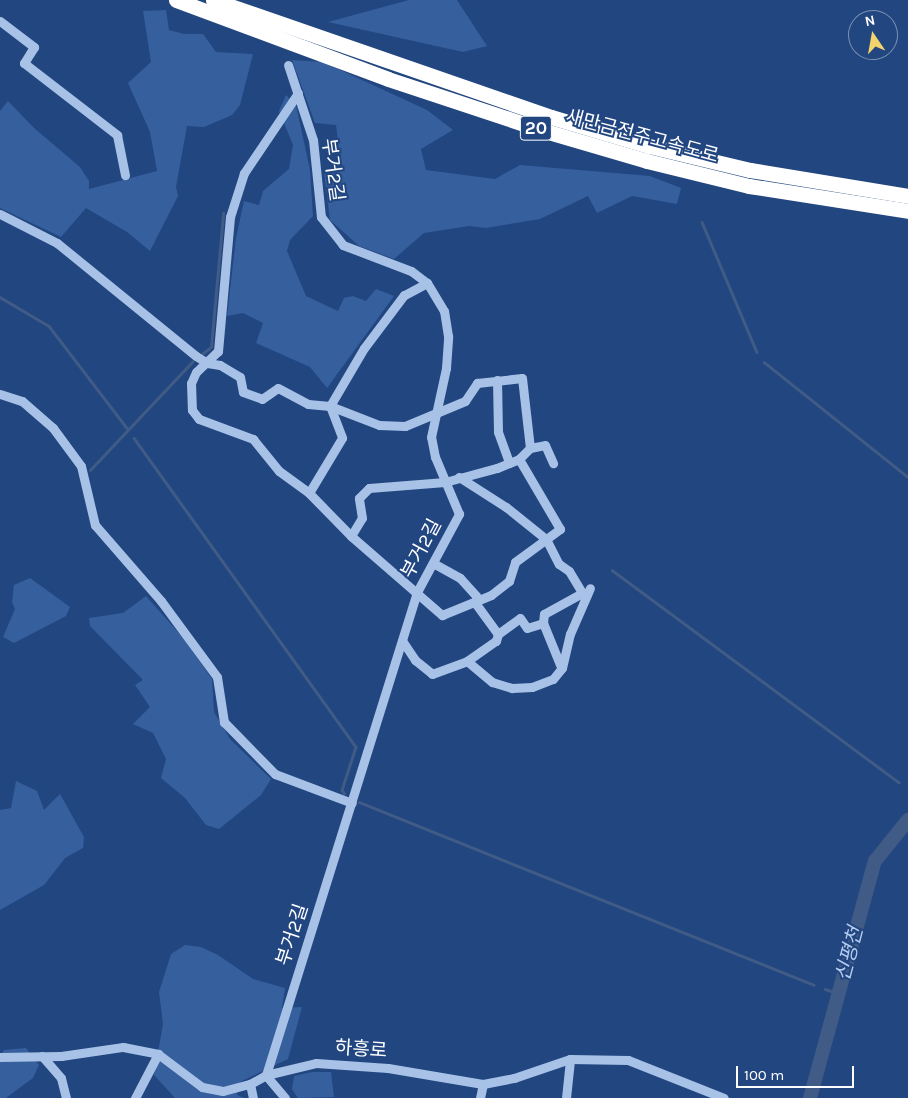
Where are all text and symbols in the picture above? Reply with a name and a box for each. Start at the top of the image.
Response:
north arrow [848,10,898,60]
text: N [863,11,877,30]
street label: 새만금전주고속도로 [563,106,721,168]
road number: 20 [520,112,552,144]
street label: 부거2길 [316,137,348,203]
street label: 부거2길 [397,516,447,582]
street label: 부거2길 [272,901,314,969]
water label: 신평천 [830,924,868,984]
street label: 하흥로 [334,1037,388,1063]
scale bar [738,1056,856,1088]
text: 100 m [744,1066,784,1084]

